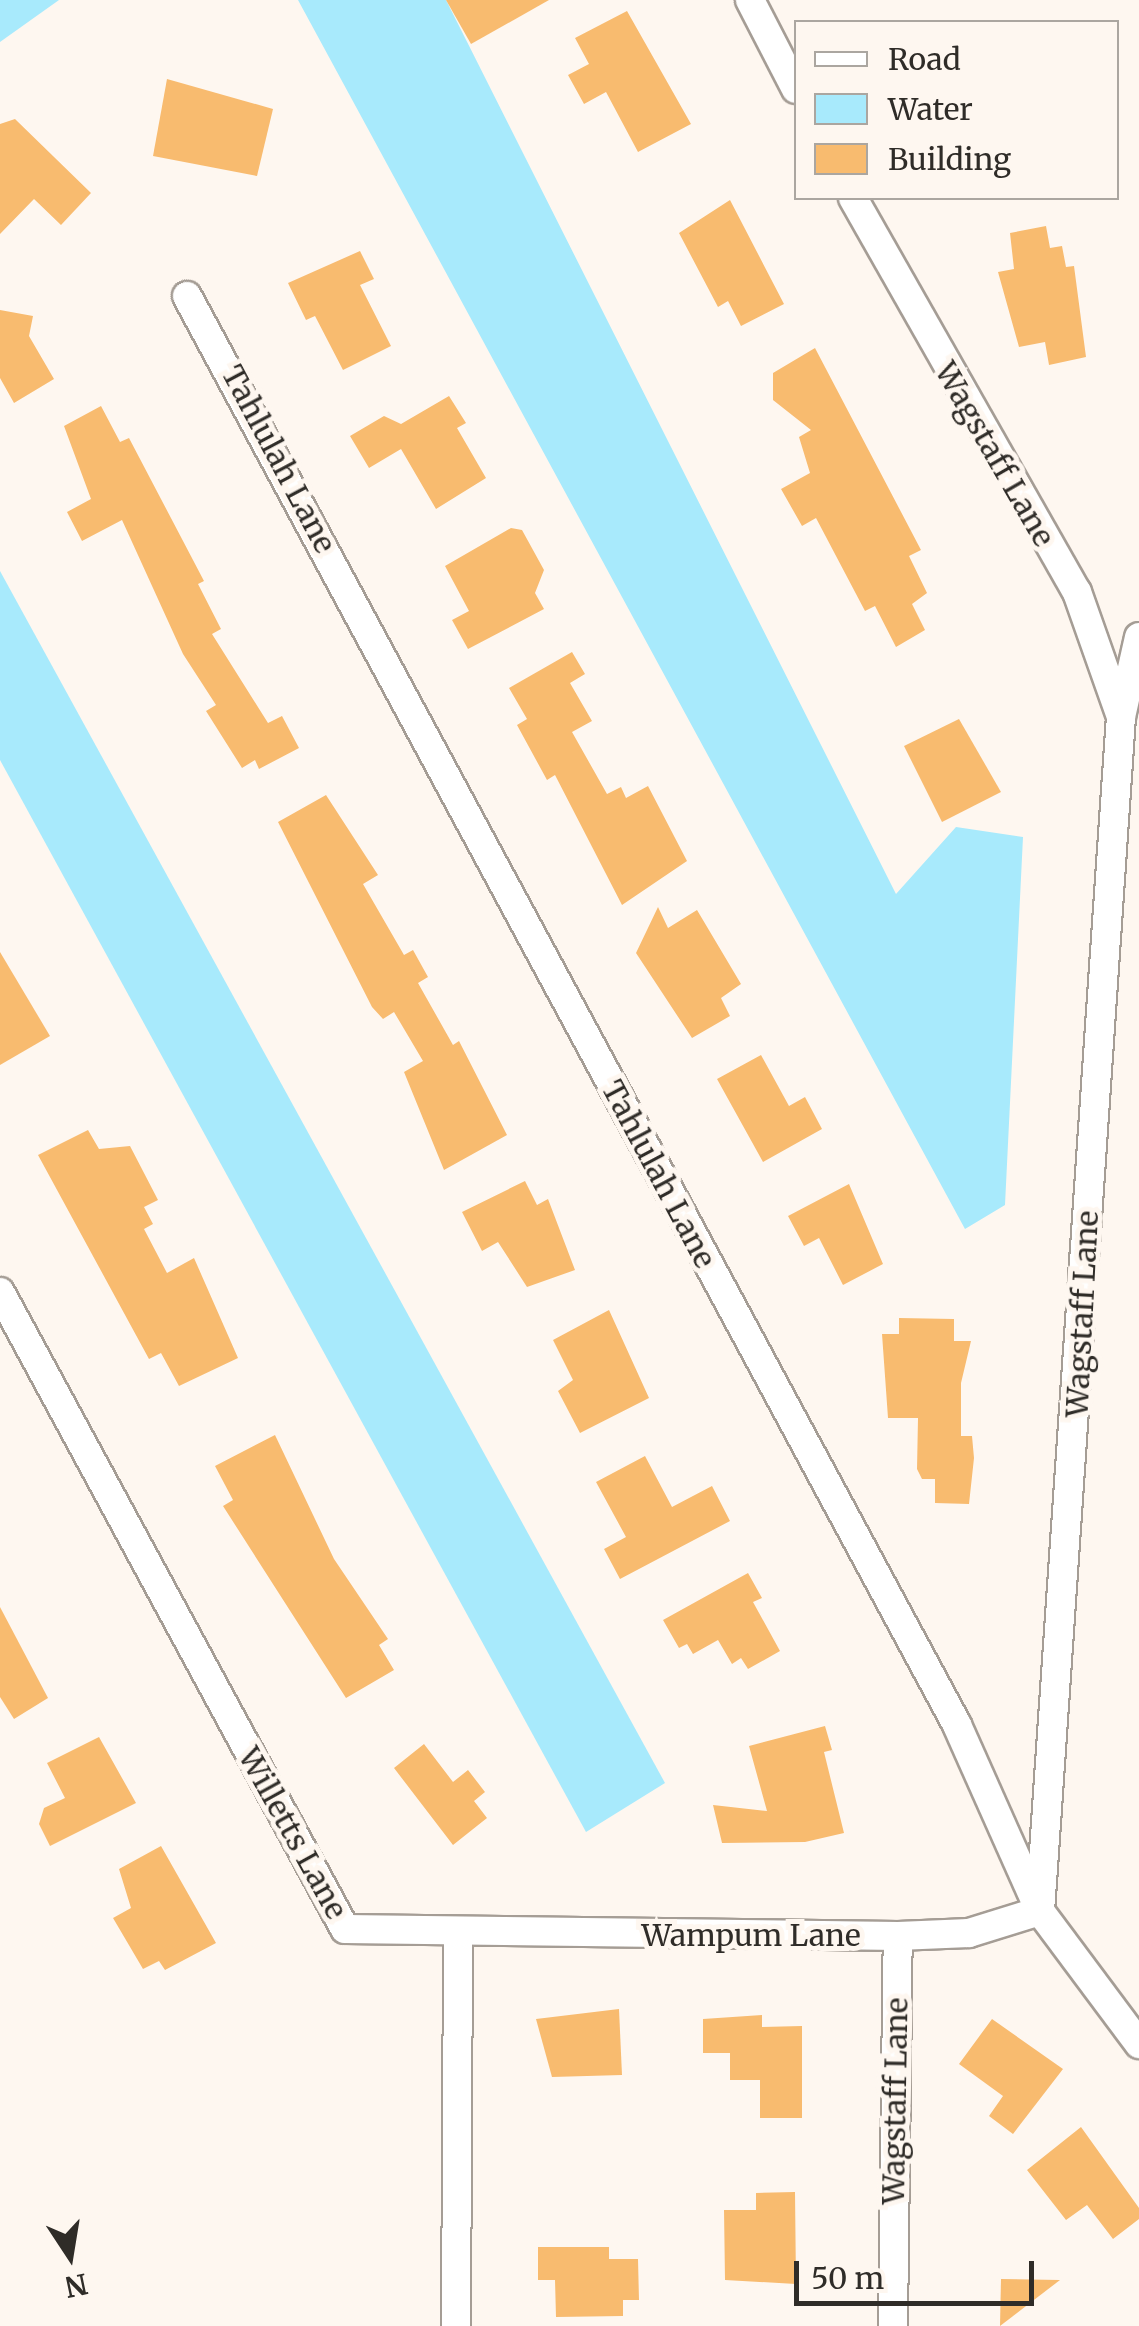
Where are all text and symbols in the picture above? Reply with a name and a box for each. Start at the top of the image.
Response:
legend [794,20,1119,200]
text: Road [888,40,961,78]
text: Water [888,90,973,128]
text: Building [888,140,1011,178]
street label: Wagstaff Lane [928,355,1062,553]
street label: Tahlulah Lane [214,359,344,559]
street label: Tahlulah Lane [594,1074,724,1274]
street label: Wagstaff Lane [1059,1210,1105,1418]
street label: Willetts Lane [231,1741,355,1925]
street label: Wampum Lane [641,1917,861,1953]
street label: Wagstaff Lane [875,1997,915,2205]
north arrow [20,2206,120,2306]
scale bar [799,2241,1039,2303]
text: 50 m [811,2259,884,2297]
text: N [62,2265,91,2305]

